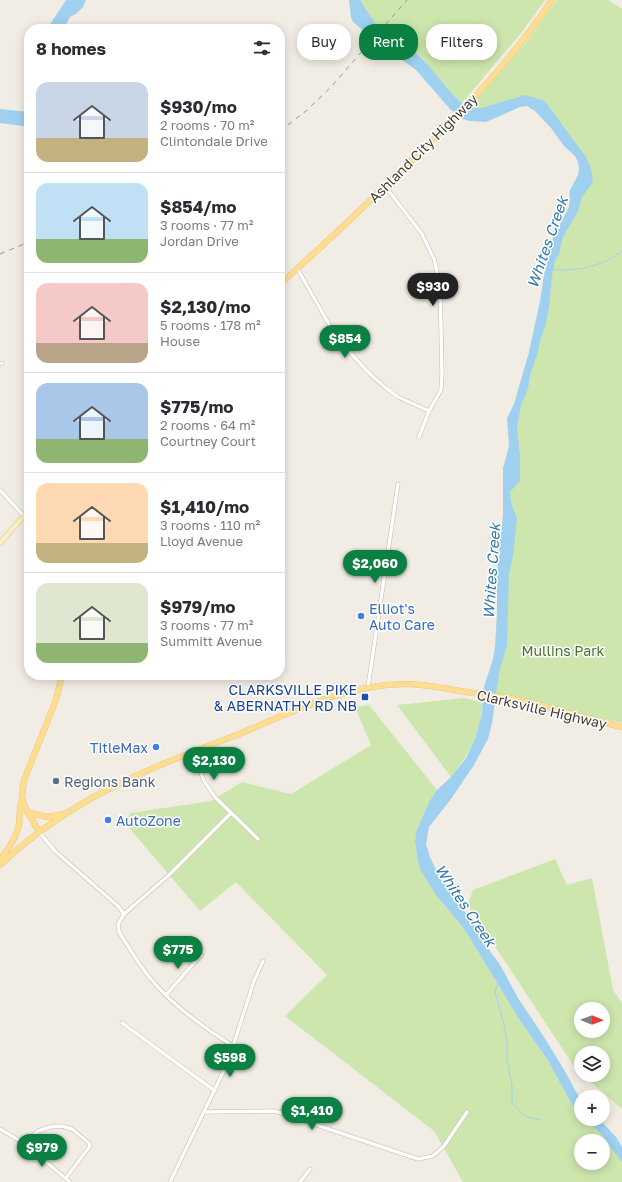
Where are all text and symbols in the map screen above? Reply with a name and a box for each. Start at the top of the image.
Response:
chip: Buy [297,24,351,60]
chip: Rent [359,24,418,60]
chip: Filters [426,24,497,60]
icon: filters [251,37,273,59]
text: 8 homes [36,38,106,59]
street label: Ashland City Highway [365,90,481,206]
text: $930/mo [160,96,237,117]
icon: home [68,98,116,146]
text: 2 rooms · 70 m² [160,117,255,133]
text: Clintondale Drive [160,133,268,149]
water label: Whites Creek [523,192,572,290]
text: $854/mo [160,196,237,217]
icon: home [68,199,116,247]
text: 3 rooms · 77 m² [160,217,253,233]
text: Jordan Drive [160,233,239,249]
pin: $930 [409,273,457,307]
text: $930 [416,278,450,294]
text: $2,130/mo [160,296,251,317]
icon: home [68,299,116,347]
text: 5 rooms · 178 m² [160,317,261,333]
pin: $854 [321,325,369,359]
text: $854 [328,330,362,346]
text: House [160,333,200,349]
text: $775/mo [160,396,234,417]
icon: home [68,399,116,447]
text: 2 rooms · 64 m² [160,417,255,433]
text: Courtney Court [160,433,256,449]
text: $1,410/mo [160,496,249,517]
icon: home [68,499,116,547]
text: 3 rooms · 110 m² [160,517,260,533]
water label: Whites Creek [479,521,503,619]
text: Lloyd Avenue [160,533,243,549]
pin: $2,060 [342,550,408,584]
text: $2,060 [352,555,398,571]
text: $979/mo [160,596,235,617]
icon: home [68,599,116,647]
place label: Elliot's Auto Care [369,600,435,633]
marker: Elliot's Auto Care [356,611,366,621]
text: 3 rooms · 77 m² [160,617,253,633]
text: Summitt Avenue [160,633,262,649]
park label: Mullins Park [521,642,605,659]
place label: CLARKSVILLE PIKE & ABERNATHY RD NB [214,681,357,714]
street label: Clarksville Highway [475,686,609,732]
marker: CLARKSVILLE PIKE & ABERNATHY RD NB [360,692,370,702]
place label: TitleMax [90,739,148,756]
marker: TitleMax [151,742,161,752]
pin: $2,130 [181,747,247,781]
text: $2,130 [192,752,236,768]
place label: Regions Bank [64,773,156,790]
marker: Regions Bank [51,776,61,786]
place label: AutoZone [116,812,181,829]
marker: AutoZone [103,815,113,825]
water label: Whites Creek [432,860,501,951]
pin: $775 [154,936,202,970]
text: $775 [163,941,193,957]
north arrow [574,1002,610,1038]
map controls [574,1002,610,1170]
pin: $598 [206,1044,254,1078]
button: layers [574,1046,610,1082]
text: $598 [213,1049,247,1065]
button: + [574,1090,610,1126]
pin: $1,410 [279,1097,345,1131]
text: $1,410 [291,1102,333,1118]
pin: $979 [18,1134,66,1168]
button: − [574,1134,610,1170]
text: $979 [26,1139,58,1155]

